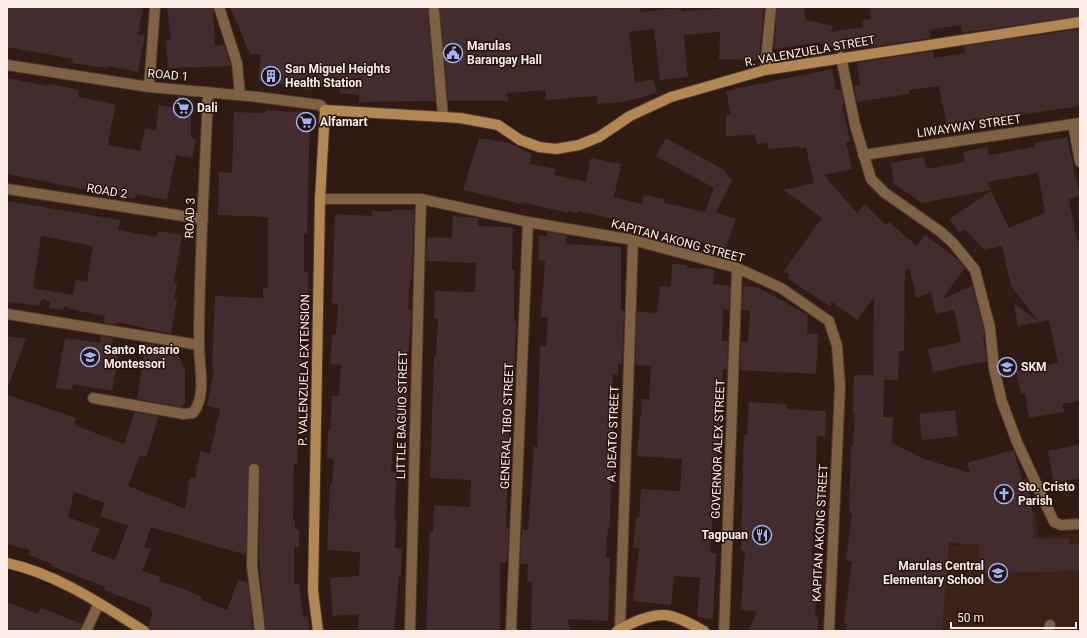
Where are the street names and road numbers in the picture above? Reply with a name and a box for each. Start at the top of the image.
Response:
street label: R. VALENZUELA STREET [744,33,876,69]
street label: ROAD 1 [147,66,189,84]
street label: LIWAYWAY STREET [916,112,1022,140]
street label: ROAD 2 [86,181,129,201]
street label: ROAD 3 [182,197,198,239]
street label: KAPITAN AKONG STREET [610,216,746,266]
street label: P. VALENZUELA EXTENSION [296,294,312,446]
street label: LITTLE BAGUIO STREET [394,351,410,479]
street label: GENERAL TIBO STREET [498,363,516,489]
street label: GOVERNOR ALEX STREET [709,379,727,519]
street label: A. DEATO STREET [604,386,622,482]
street label: KAPITAN AKONG STREET [809,464,831,602]

